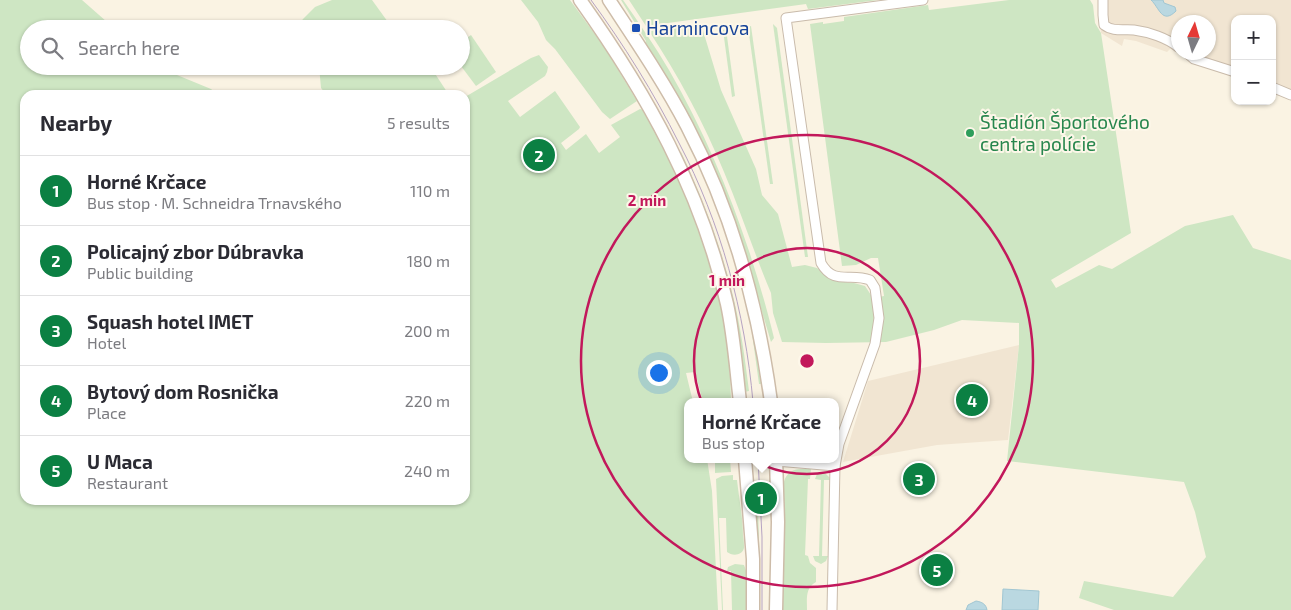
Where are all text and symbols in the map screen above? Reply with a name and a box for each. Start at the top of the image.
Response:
north arrow [1171,15,1216,60]
map controls [1231,15,1276,105]
button: + [1231,15,1276,60]
place label: Harmincova [646,16,749,39]
search box [20,20,470,75]
marker: Harmincova [630,22,642,34]
icon: search [38,34,66,62]
text: Search here [78,36,180,59]
button: − [1231,60,1276,105]
text: Nearby [40,110,112,135]
place label: Štadión Športového centra polície [980,110,1150,155]
text: 5 results [387,113,450,132]
marker: Štadión Športového centra polície [964,127,976,139]
pin: 2 [523,136,555,174]
text: Horné Krčace [87,170,206,193]
text: 1 [53,181,59,200]
text: 110 m [410,181,450,200]
text: 2 min [628,191,666,209]
text: Bus stop · M. Schneidra Trnavského [87,193,342,212]
text: Policajný zbor Dúbravka [87,240,304,263]
text: 2 [51,251,61,270]
text: 180 m [407,251,450,270]
text: Public building [87,263,193,282]
text: 1 min [709,271,745,289]
text: Squash hotel IMET [87,310,254,333]
text: 3 [51,321,61,340]
text: 200 m [404,321,450,340]
text: Hotel [87,333,126,352]
centre of rings [798,352,816,370]
your location [646,360,672,386]
text: Bytový dom Rosnička [87,380,279,403]
pin: 4 [956,381,988,419]
text: 4 [51,391,61,410]
text: 220 m [405,391,450,410]
popup [684,398,839,463]
text: Place [87,403,126,422]
text: Horné Krčace [702,410,821,433]
text: Bus stop [702,433,765,452]
text: U Maca [87,450,153,473]
pin: 3 [903,460,935,498]
text: 5 [52,461,60,480]
text: 240 m [404,461,450,480]
text: Restaurant [87,473,168,492]
pin: 1 [745,479,777,517]
pin: 5 [921,551,953,589]

